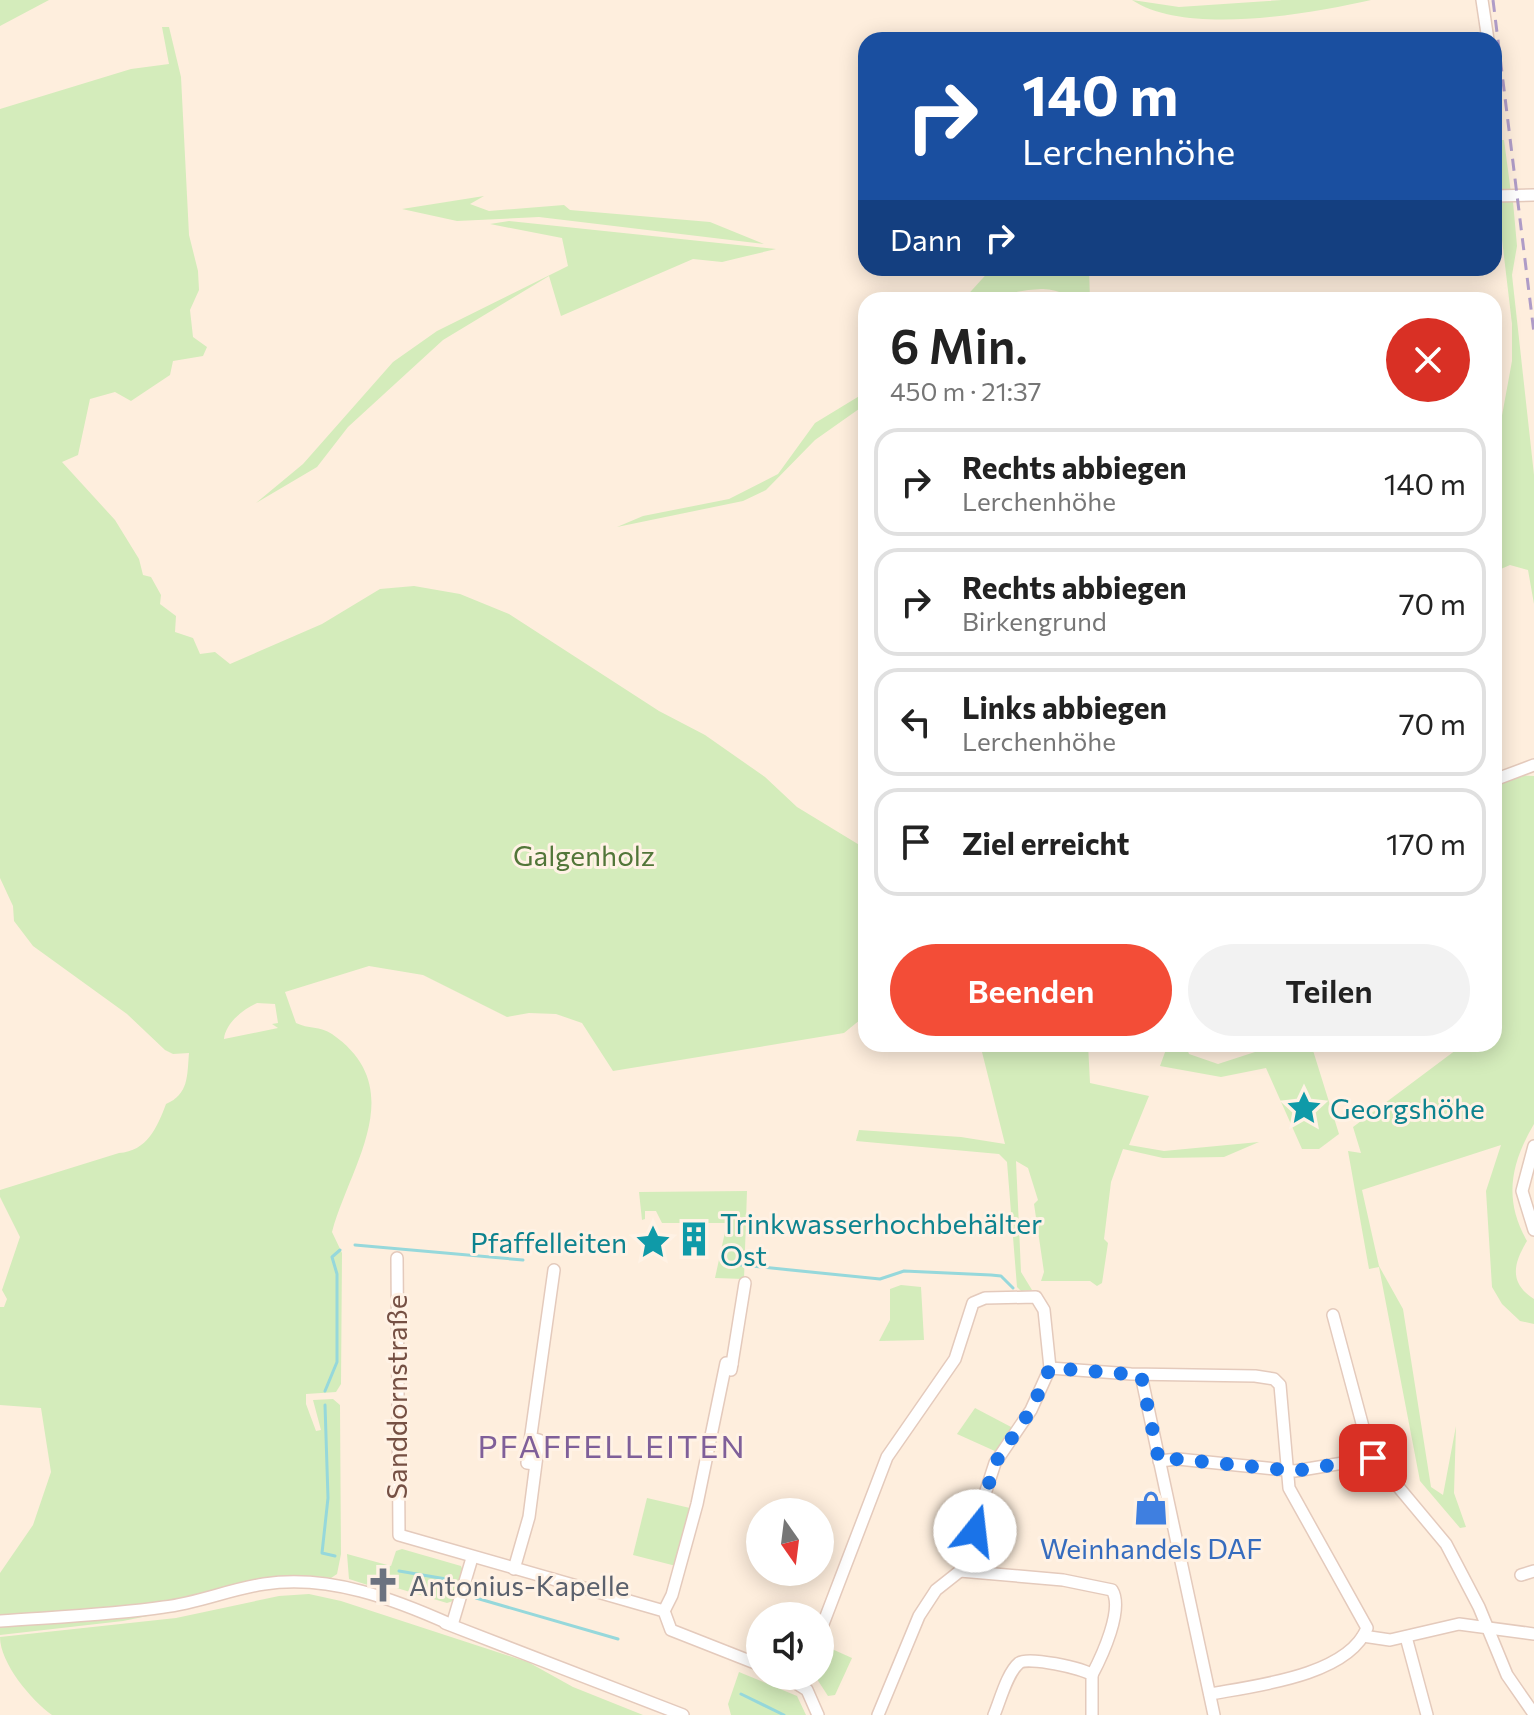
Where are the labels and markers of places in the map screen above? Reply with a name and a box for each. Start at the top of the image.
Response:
place icon: Georgshöhe [1285,1089,1323,1127]
place label: Georgshöhe [1330,1091,1485,1125]
place label: Trinkwasserhochbehälter Ost [720,1206,1042,1272]
building icon: Trinkwasserhochbehälter Ost [675,1220,713,1258]
place icon: Pfaffelleiten [634,1223,672,1261]
place label: Pfaffelleiten [470,1225,627,1259]
pin [1339,1424,1407,1492]
shop icon: Weinhandels DAF [1132,1489,1170,1527]
place label: Weinhandels DAF [1040,1531,1262,1565]
church icon: Antonius-Kapelle [364,1566,402,1604]
place label: Antonius-Kapelle [409,1568,630,1602]

